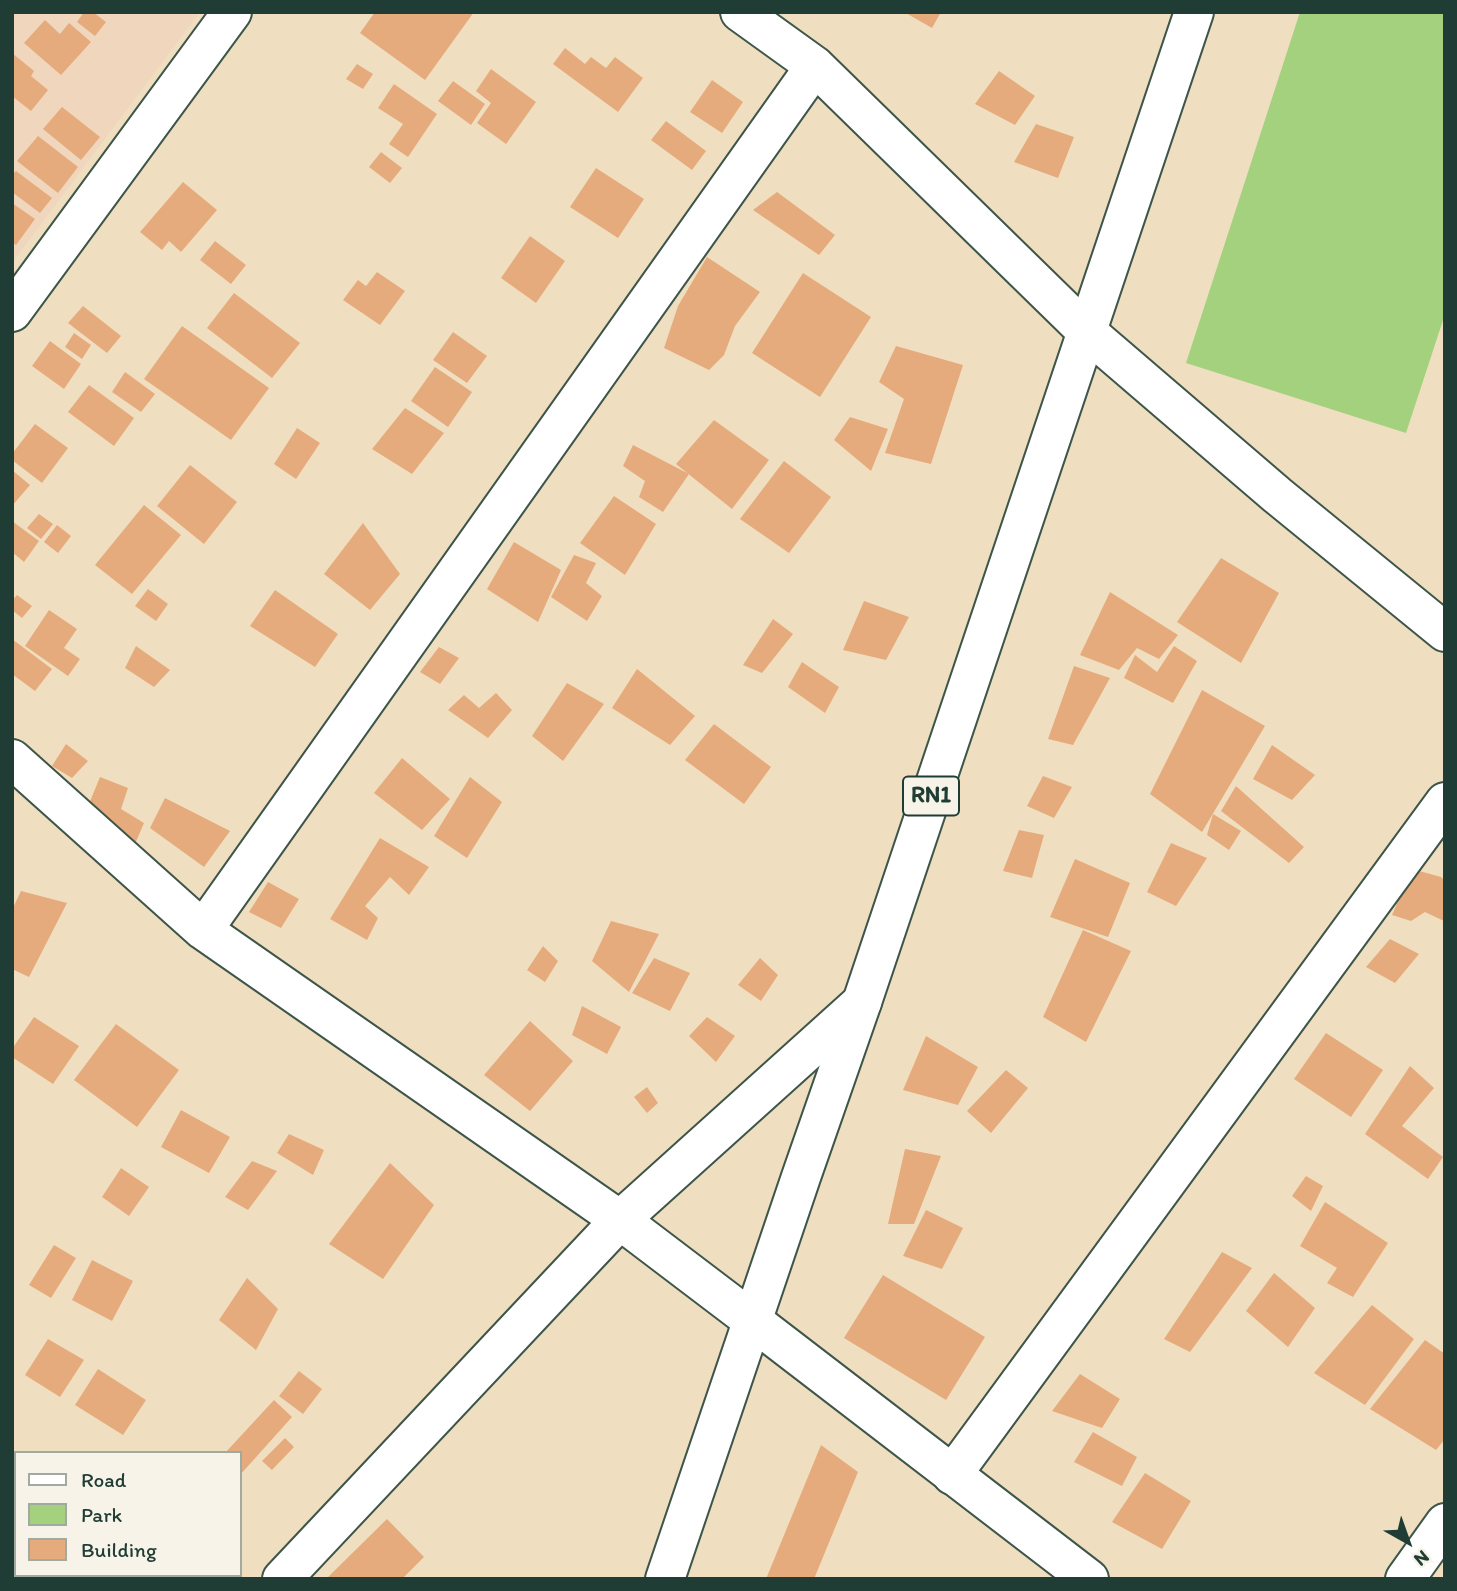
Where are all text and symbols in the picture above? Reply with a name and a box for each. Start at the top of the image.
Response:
road number: RN1 [903,776,959,816]
legend [14,1451,242,1577]
text: Road [81,1467,126,1492]
text: Park [81,1502,122,1527]
north arrow [1373,1507,1443,1577]
text: Building [81,1537,157,1562]
text: N [1410,1546,1434,1571]

